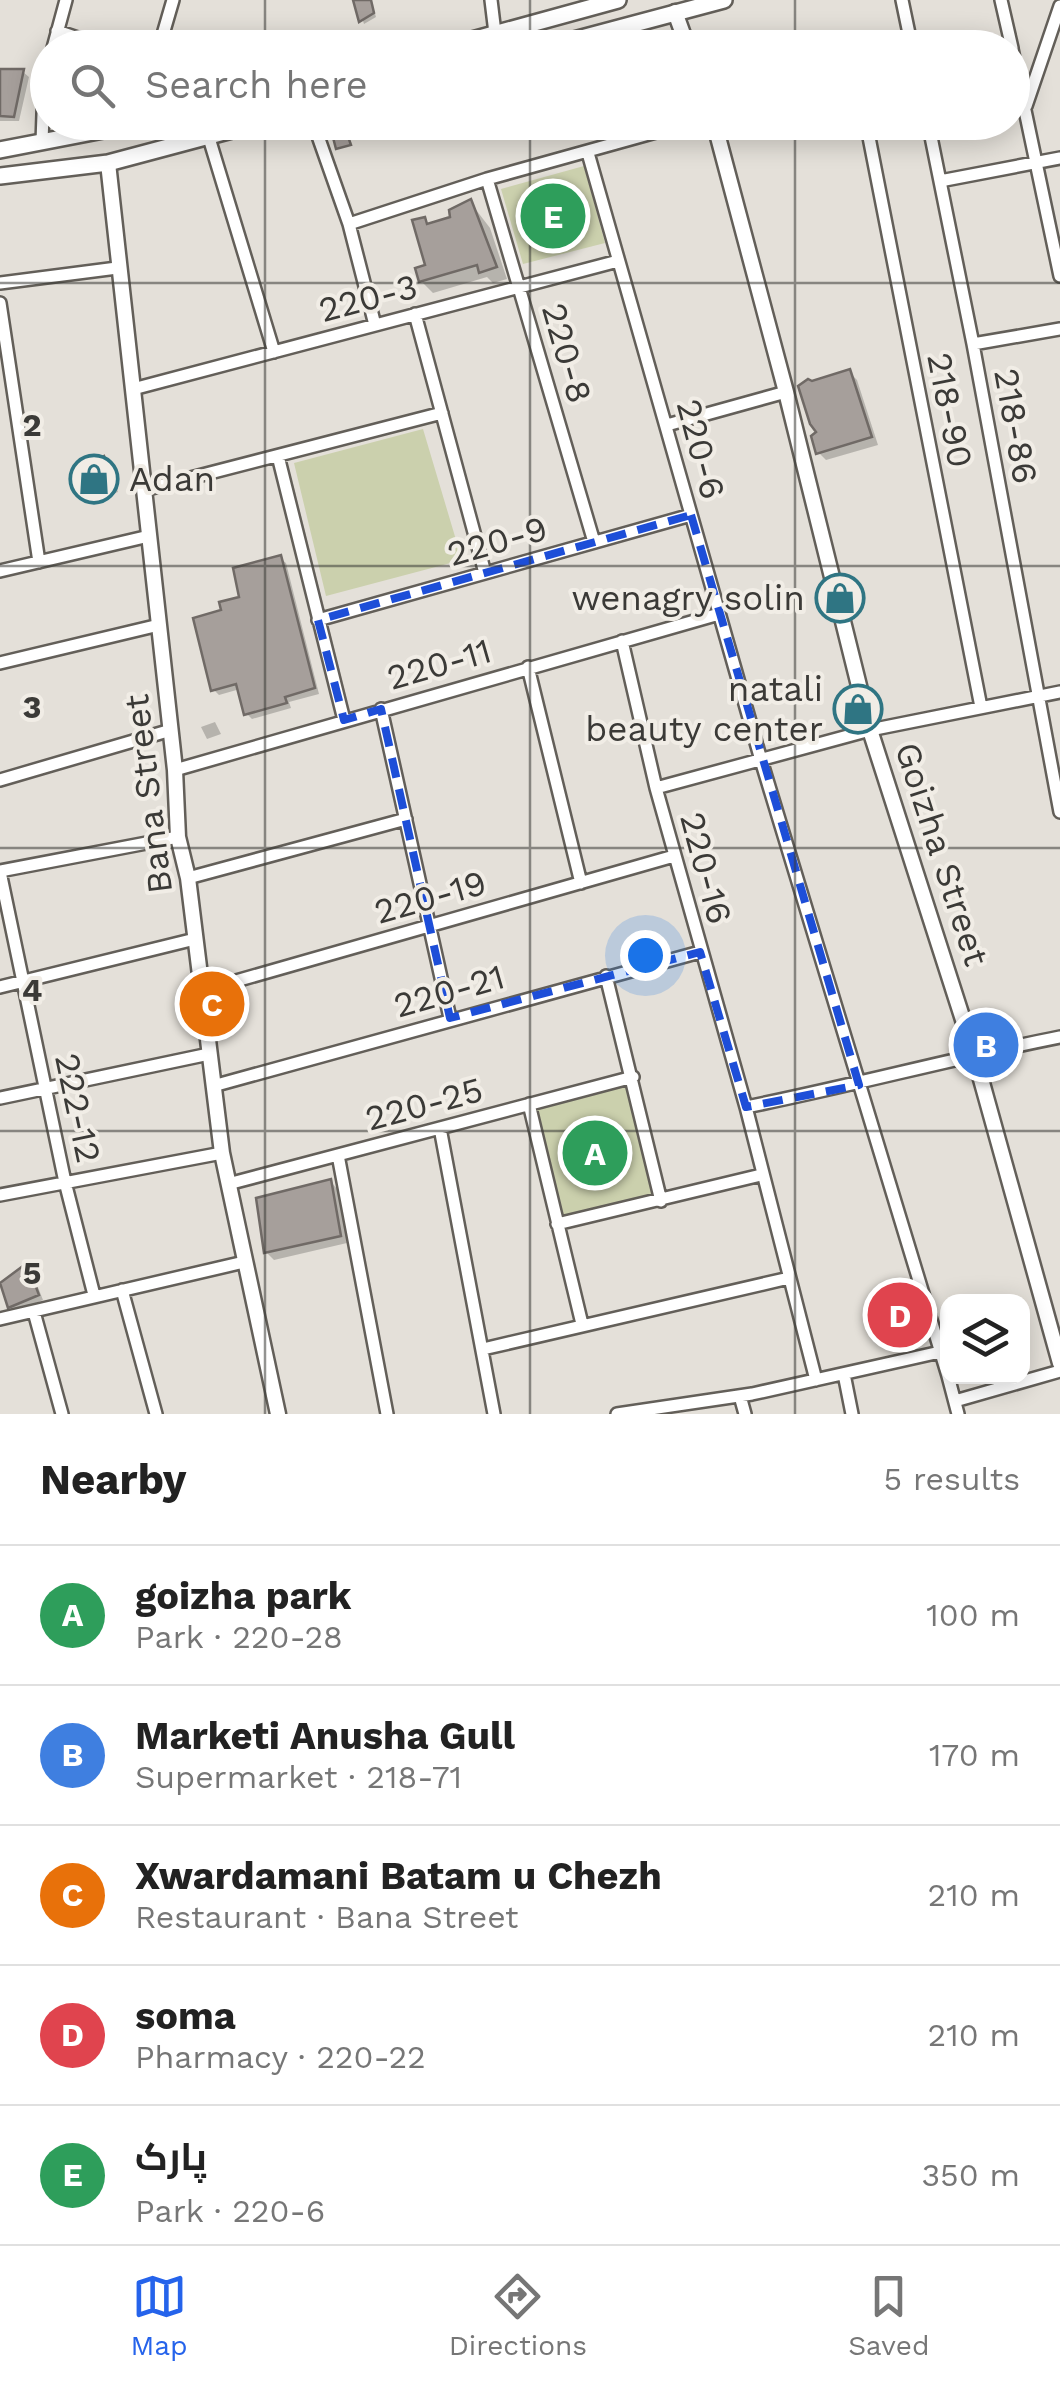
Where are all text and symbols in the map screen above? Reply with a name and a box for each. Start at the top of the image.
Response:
search box [30,30,1030,140]
icon: search [65,58,120,113]
text: Search here [145,63,368,107]
pin: E [520,178,586,254]
street label: 220-3 [314,265,422,331]
street label: 220-8 [533,298,601,408]
street label: 218-90 [918,349,982,471]
street label: 218-86 [985,365,1047,487]
street label: 220-6 [668,394,734,504]
text: 2 [22,406,42,444]
shop icon: Adan [68,453,120,505]
place label: Adan [129,458,215,500]
street label: 220-9 [442,507,552,575]
shop icon: wenagry solin [814,572,866,624]
place label: wenagry solin [571,577,805,619]
street label: 220-11 [382,629,496,699]
place label: natali beauty center [585,668,823,750]
shop icon: natali beauty center [832,683,884,735]
text: 3 [23,688,41,726]
street label: Bana Street [115,692,181,896]
street label: Goizha Street [886,737,998,971]
street label: 220-16 [671,808,741,928]
street label: 220-19 [369,861,491,933]
your location [620,930,671,981]
street label: 220-21 [389,955,509,1027]
pin: C [180,966,244,1042]
text: 4 [22,971,42,1009]
pin: B [954,1008,1018,1082]
street label: 222-12 [46,1049,110,1167]
street label: 220-25 [361,1068,487,1140]
pin: A [562,1116,628,1190]
text: 5 [23,1254,41,1292]
pin: D [868,1278,932,1352]
map controls [940,1294,1030,1384]
button: layers [940,1294,1030,1384]
text: Nearby [40,1455,187,1504]
text: 5 results [883,1460,1020,1498]
text: goizha park [135,1574,351,1618]
text: A [62,1596,83,1634]
text: 100 m [926,1596,1020,1634]
text: Park · 220-28 [135,1618,343,1656]
text: Marketi Anusha Gull [135,1714,515,1758]
text: B [62,1736,83,1774]
text: 170 m [929,1736,1020,1774]
text: Supermarket · 218-71 [135,1758,462,1796]
text: Xwardamani Batam u Chezh [135,1854,662,1898]
text: C [62,1876,83,1914]
text: 210 m [928,1876,1020,1914]
text: Restaurant · Bana Street [135,1898,519,1936]
text: soma [135,1994,236,2038]
text: D [61,2016,84,2054]
text: 210 m [928,2016,1020,2054]
text: Pharmacy · 220-22 [135,2038,426,2076]
text: پارک [135,2135,207,2179]
text: E [62,2156,83,2194]
text: 350 m [921,2156,1020,2194]
text: Park · 220-6 [135,2192,325,2230]
tab: Map [131,2269,188,2362]
tab: Directions [449,2269,587,2362]
tab: Saved [848,2269,929,2362]

